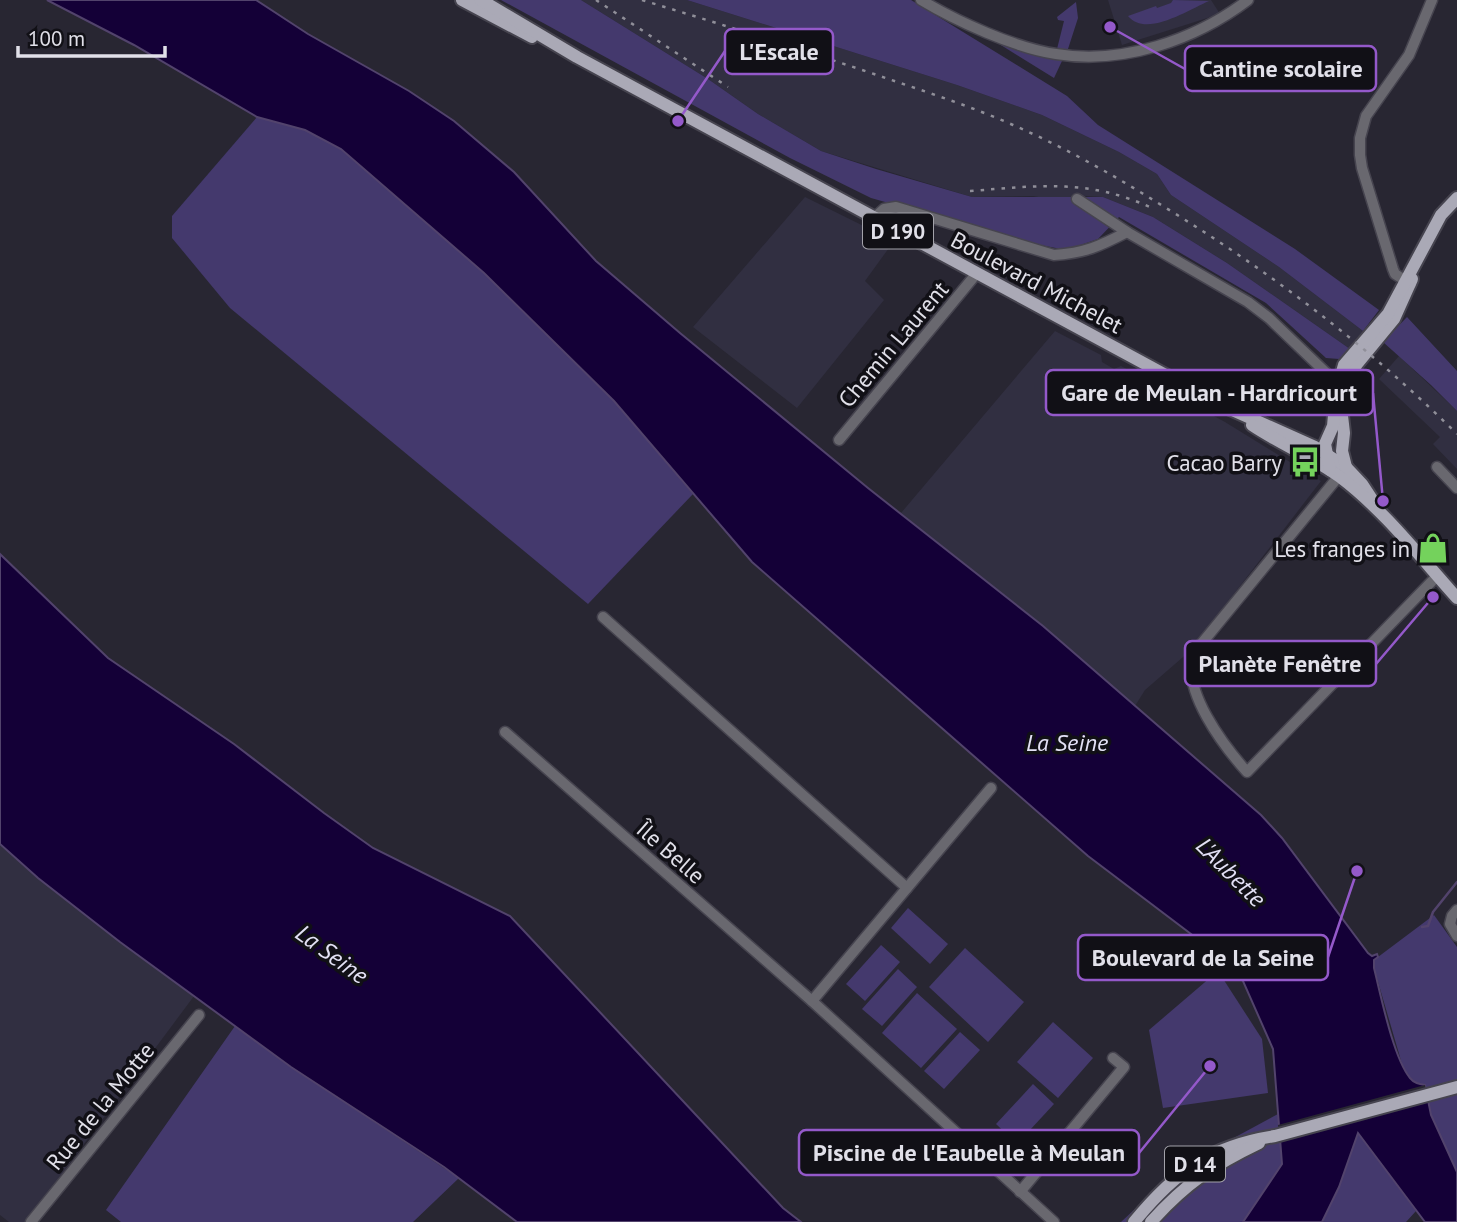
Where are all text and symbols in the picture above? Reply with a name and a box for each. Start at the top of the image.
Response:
scale bar [18,14,164,58]
text: 100 m [28,25,85,52]
callout: L'Escale [725,29,833,74]
text: L'Escale [739,36,819,67]
callout: Cantine scolaire [1185,46,1376,91]
text: Cantine scolaire [1199,53,1363,84]
road number: D 190 [863,214,933,248]
street label: Boulevard Michelet [946,225,1128,340]
street label: Chemin Laurent [832,275,954,413]
callout: Gare de Meulan - Hardricourt [1046,370,1373,415]
text: Gare de Meulan - Hardricourt [1061,377,1357,408]
bus stop icon: Cacao Barry [1288,445,1322,479]
place label: Cacao Barry [1166,448,1282,477]
shop icon: Les franges in [1416,531,1450,565]
place label: Les franges in [1274,534,1410,563]
callout: Planète Fenêtre [1185,641,1376,686]
text: Planète Fenêtre [1198,648,1362,679]
water label: La Seine [1026,727,1108,758]
street label: Île Belle [630,814,711,890]
water label: L'Aubette [1189,830,1273,914]
water label: La Seine [290,917,374,991]
callout: Boulevard de la Seine [1078,935,1328,980]
text: Boulevard de la Seine [1092,942,1314,973]
street label: Rue de la Motte [40,1036,160,1176]
callout: Piscine de l'Eaubelle à Meulan [799,1130,1139,1175]
text: Piscine de l'Eaubelle à Meulan [813,1137,1125,1168]
road number: D 14 [1165,1146,1225,1182]

